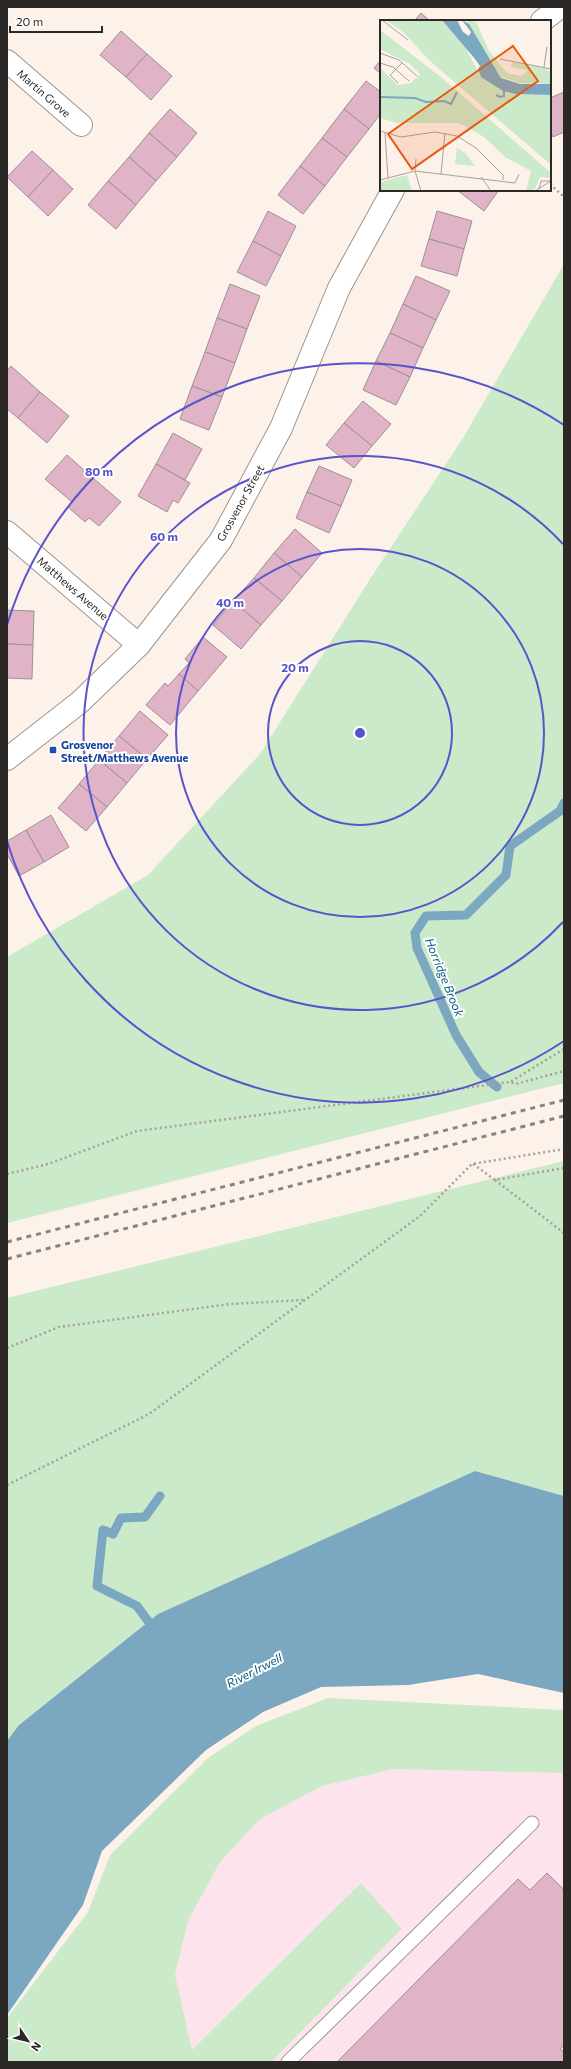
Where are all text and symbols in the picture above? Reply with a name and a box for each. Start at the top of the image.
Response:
scale bar [10,8,102,34]
text: 20 m [16,14,43,28]
inset map [380,20,551,191]
street label: Martin Grove [15,66,73,120]
street label: Grosvenor Street [214,462,267,543]
text: 80 m [85,464,113,478]
text: 60 m [150,529,178,543]
street label: Matthews Avenue [35,554,111,622]
text: 40 m [216,595,244,609]
text: 20 m [281,660,309,674]
centre of rings [353,726,367,740]
place label: Grosvenor Street/Matthews Avenue [61,738,188,764]
marker: Grosvenor Street/Matthews Avenue [48,745,58,755]
water label: Horridge Brook [423,935,467,1019]
water label: River Irwell [224,1650,285,1690]
north arrow [8,2021,48,2061]
text: N [29,2040,44,2054]

